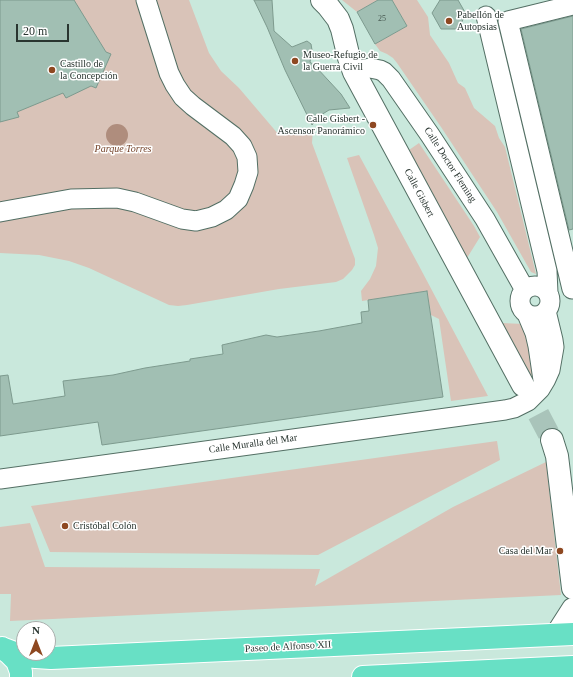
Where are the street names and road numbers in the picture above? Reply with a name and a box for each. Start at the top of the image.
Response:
street label: Calle Doctor Fleming [421,125,479,205]
street label: Calle Gisbert [401,167,437,219]
street label: Calle Muralla del Mar [208,432,298,456]
street label: Paseo de Alfonso XII [245,639,331,655]

